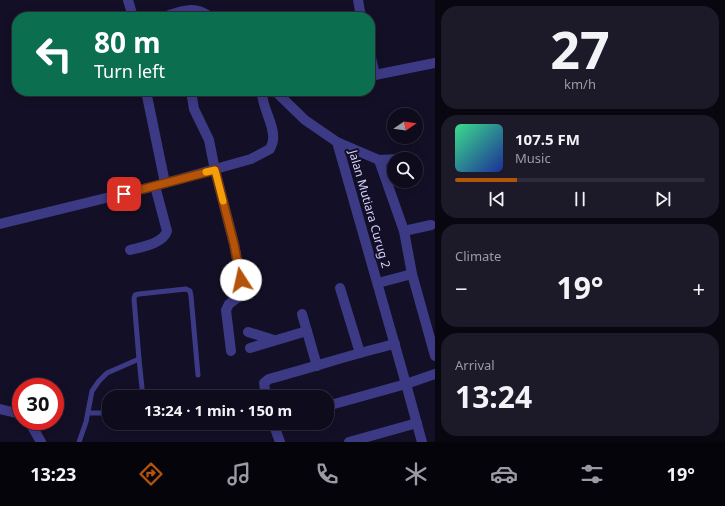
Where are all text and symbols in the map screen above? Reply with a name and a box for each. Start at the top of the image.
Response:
text: 27 [550,13,610,84]
text: 80 m [94,23,161,61]
icon: left [28,28,80,80]
text: Turn left [94,59,165,83]
text: km/h [564,75,596,93]
north arrow [387,108,423,144]
map controls [387,108,423,188]
text: 107.5 FM [515,129,580,149]
street label: Jalan Mutiara Curug 2 [345,147,395,270]
text: Music [515,149,551,167]
button: search [387,152,423,188]
pin [107,177,141,211]
icon: arrive [113,183,135,205]
icon: previous [486,188,508,210]
icon: pause [569,188,591,210]
icon: next [652,188,674,210]
text: Climate [455,247,501,265]
position arrow [220,259,262,301]
text: 19° [556,267,604,308]
text: − [455,273,468,303]
text: + [692,273,705,303]
text: Arrival [455,356,495,374]
text: 13:24 [455,376,532,417]
speed limit sign: 30 [12,378,64,430]
text: 13:24 · 1 min · 150 m [144,400,292,420]
icon: directions [137,460,165,488]
icon: music [225,460,253,488]
icon: phone [313,460,341,488]
icon: climate [402,460,430,488]
icon: car [490,460,518,488]
icon: filters [578,460,606,488]
text: 13:23 [30,462,76,486]
text: 19° [667,462,695,486]

